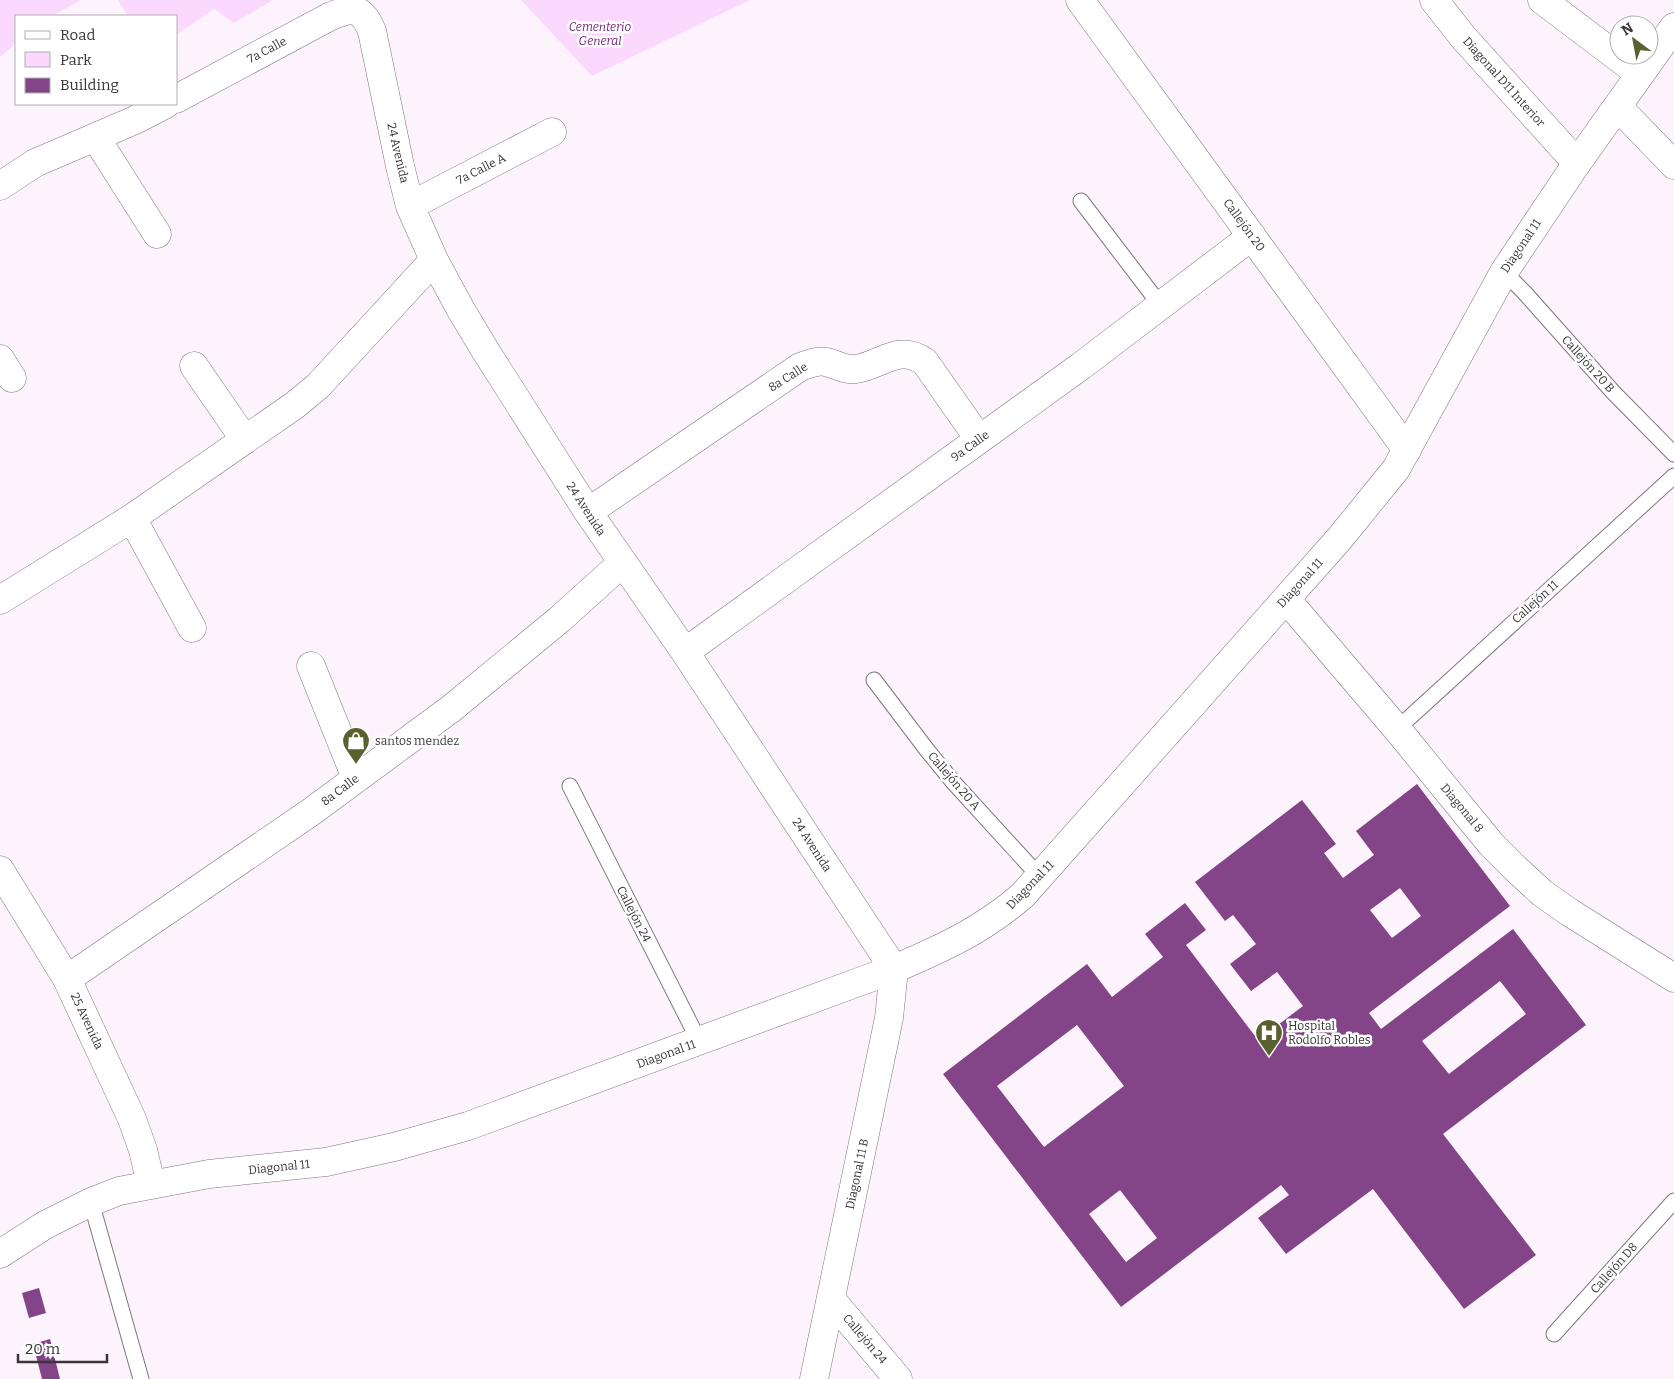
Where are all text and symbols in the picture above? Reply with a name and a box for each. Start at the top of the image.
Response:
legend [15,15,178,105]
north arrow [1609,15,1659,65]
text: N [1618,19,1637,39]
park label: Cementerio General [569,20,631,48]
text: Road [60,26,95,44]
street label: 7a Calle [245,34,289,66]
street label: Diagonal D11 Interior [1460,34,1549,130]
text: Park [60,51,92,69]
text: Building [60,76,119,94]
street label: 24 Avenida [384,122,412,185]
street label: 7a Calle A [454,150,508,187]
street label: Callejón 20 [1220,196,1268,254]
street label: Diagonal 11 [1498,216,1544,275]
street label: Callejón 20 B [1559,333,1617,395]
street label: 8a Calle [766,360,810,394]
street label: 9a Calle [948,428,992,464]
street label: 24 Avenida [563,480,609,539]
street label: Diagonal 11 [1274,555,1326,611]
street label: Callejón 11 [1509,578,1561,626]
shop icon: santos mendez [341,726,371,765]
place label: santos mendez [375,734,459,748]
street label: Callejón 20 A [925,749,983,813]
street label: 8a Calle [318,771,362,809]
street label: Diagonal 8 [1438,781,1486,835]
street label: 24 Avenida [789,816,835,875]
street label: Diagonal 11 [1004,858,1057,912]
street label: Callejón 24 [614,884,654,944]
street label: 25 Avenida [68,991,106,1052]
hospital icon: Hospital Rodolfo Robles [1254,1018,1284,1057]
place label: Hospital Rodolfo Robles [1288,1019,1371,1047]
street label: Diagonal 11 [635,1037,697,1071]
street label: Diagonal 11 B [843,1137,871,1211]
street label: Diagonal 11 [248,1157,310,1177]
street label: Callejón D8 [1588,1240,1640,1296]
street label: Callejón 24 [840,1311,890,1367]
scale bar [18,1332,106,1364]
text: 20 m [25,1340,61,1358]

